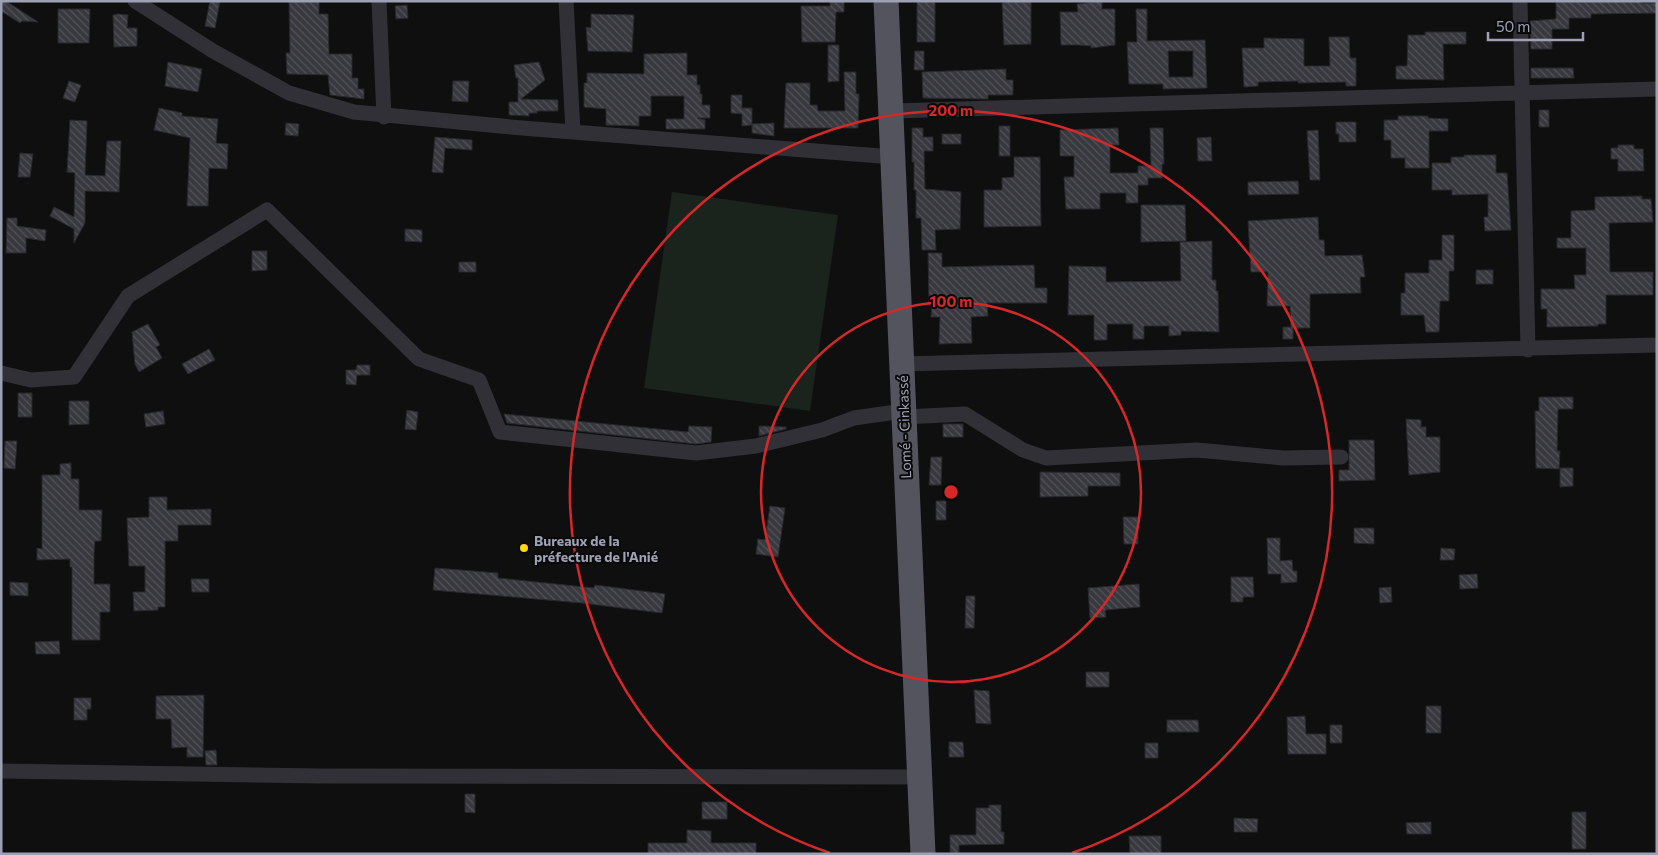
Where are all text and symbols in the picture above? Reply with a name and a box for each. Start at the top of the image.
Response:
scale bar [1488,10,1583,42]
text: 50 m [1496,17,1530,35]
text: 200 m [929,101,973,119]
text: 100 m [930,292,972,310]
street label: Lomé - Cinkassé [894,375,914,479]
centre of rings [942,483,960,501]
place label: Bureaux de la préfecture de l'Anié [534,532,658,565]
marker: Bureaux de la préfecture de l'Anié [518,542,530,554]

